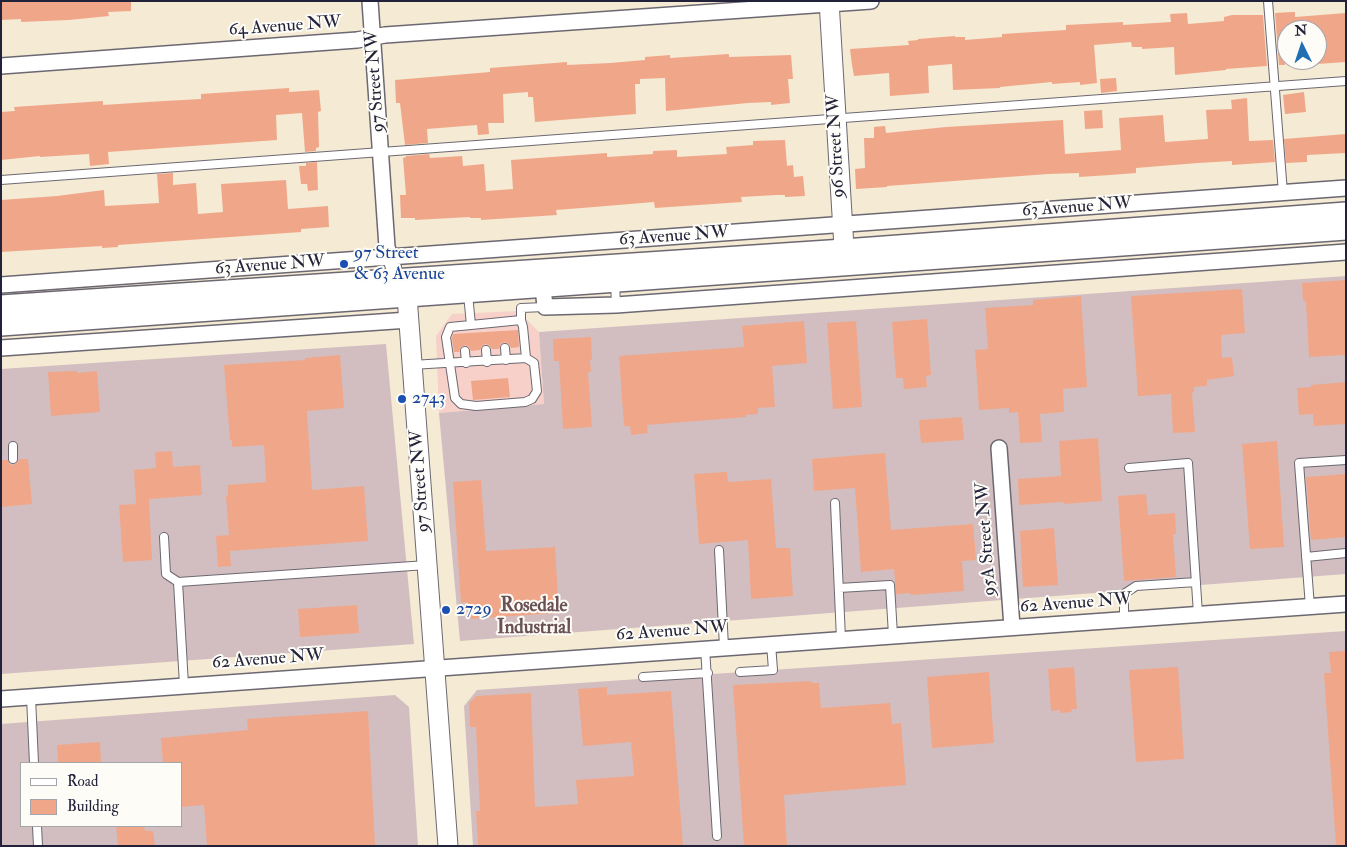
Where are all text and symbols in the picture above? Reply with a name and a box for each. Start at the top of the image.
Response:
street label: 64 Avenue NW [228,12,342,42]
north arrow [1277,20,1327,70]
text: N [1294,22,1308,39]
street label: 97 Street NW [362,29,390,133]
street label: 96 Street NW [824,94,850,198]
street label: 63 Avenue NW [1021,193,1133,223]
street label: 63 Avenue NW [618,222,730,252]
place label: 97 Street & 63 Avenue [354,243,445,286]
street label: 63 Avenue NW [214,251,326,281]
marker: 97 Street & 63 Avenue [338,258,350,270]
place label: 2743 [412,388,445,410]
marker: 2743 [396,393,408,405]
street label: 97 Street NW [407,429,435,533]
street label: 95A Street NW [972,481,1002,597]
street label: 62 Avenue NW [1019,589,1133,619]
district label: Rosedale Industrial [497,596,571,640]
place label: 2729 [456,599,492,621]
marker: 2729 [440,604,452,616]
street label: 62 Avenue NW [615,617,729,647]
street label: 62 Avenue NW [211,645,325,675]
legend [20,762,182,827]
text: Road [67,772,98,791]
text: Building [67,797,119,816]

